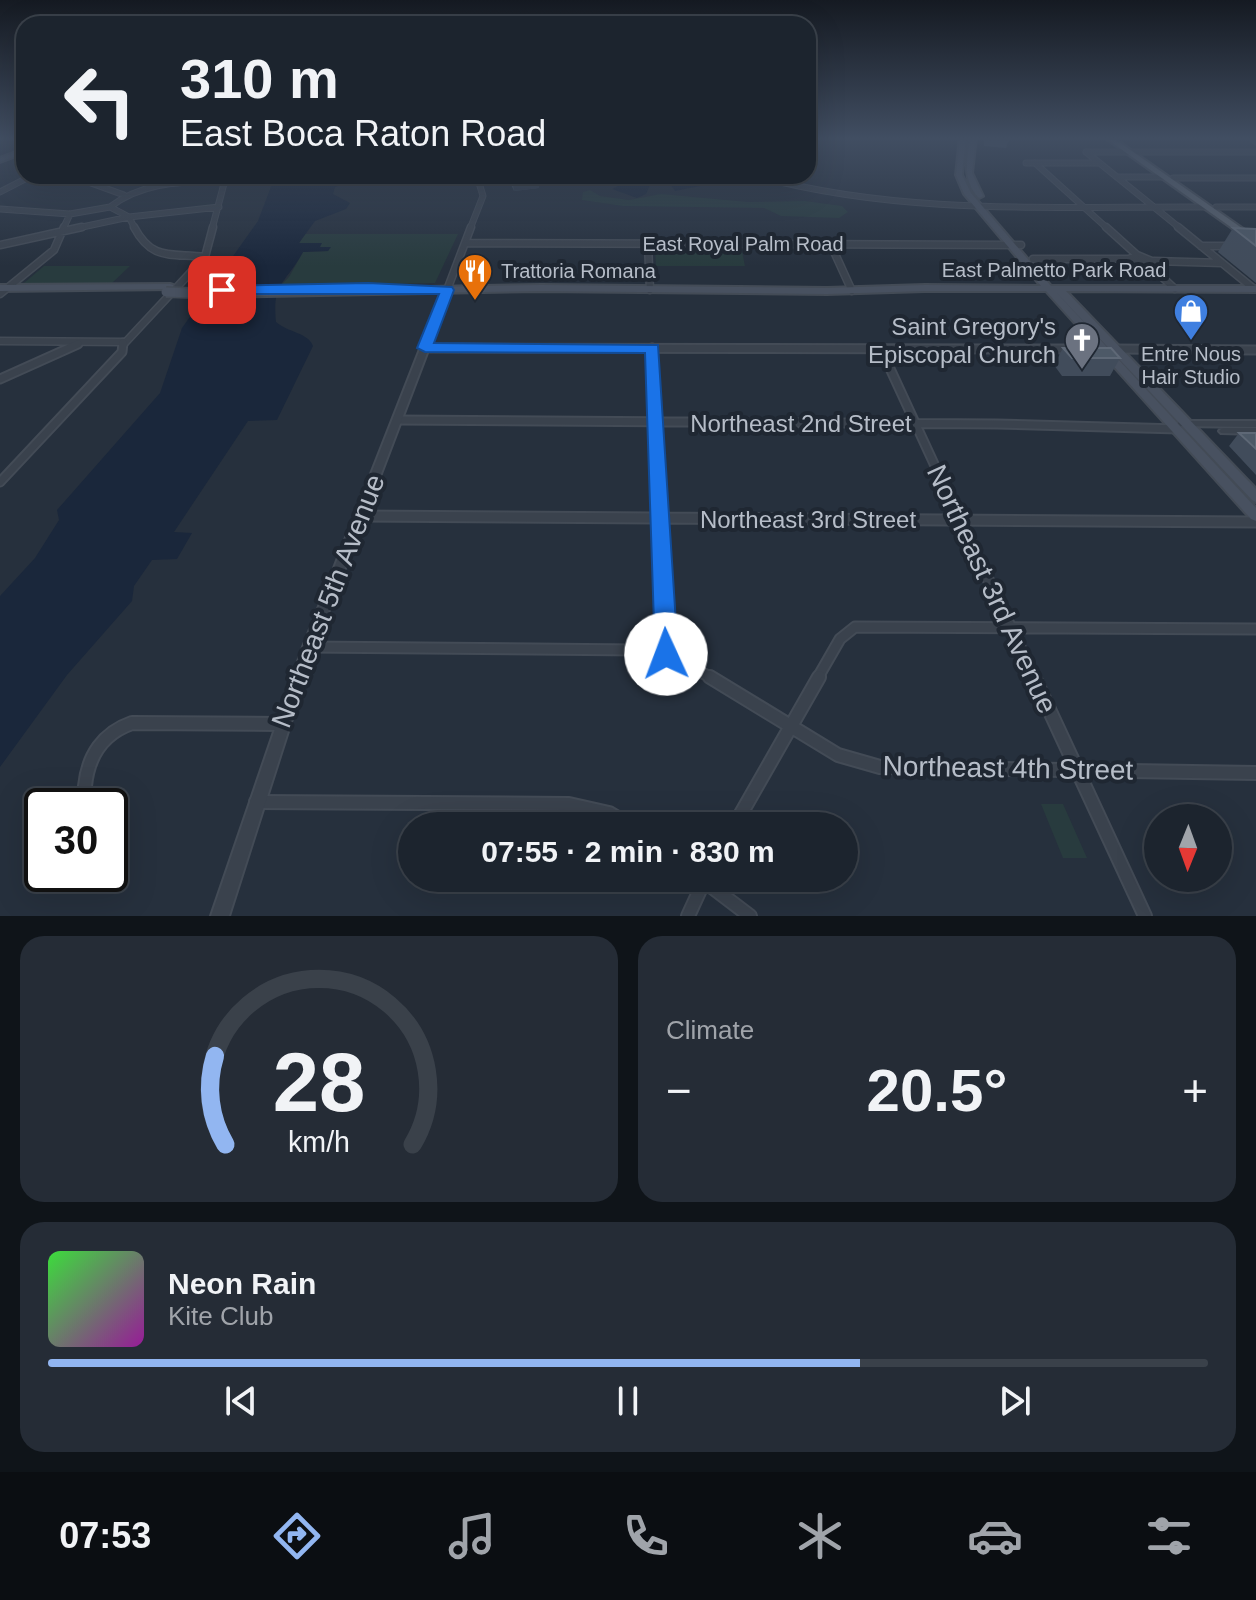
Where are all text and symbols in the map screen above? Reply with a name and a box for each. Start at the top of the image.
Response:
text: 310 m [180,47,339,110]
icon: left [48,48,152,152]
text: East Boca Raton Road [180,113,546,154]
street label: East Royal Palm Road [642,233,844,255]
restaurant icon: Trattoria Romana [456,252,494,302]
pin [188,256,256,324]
street label: East Palmetto Park Road [942,259,1166,281]
place label: Trattoria Romana [501,260,657,282]
icon: arrive [200,268,244,312]
shop icon: Entre Nous Hair Studio [1172,292,1210,342]
place label: Saint Gregory's Episcopal Church [868,313,1056,368]
church icon: Saint Gregory's Episcopal Church [1063,321,1101,371]
place label: Entre Nous Hair Studio [1141,343,1241,388]
street label: Northeast 2nd Street [690,410,912,437]
street label: Northeast 3rd Avenue [921,460,1063,718]
street label: Northeast 5th Avenue [265,470,391,732]
street label: Northeast 3rd Street [700,506,916,533]
position arrow [624,612,708,696]
street label: Northeast 4th Street [882,750,1134,786]
speed limit sign: 30 [24,788,128,892]
north arrow [1144,804,1232,892]
map controls [1144,804,1232,892]
text: 07:55 · 2 min · 830 m [481,835,775,868]
text: Climate [666,1015,754,1045]
text: 28 [273,1036,365,1129]
text: 20.5° [867,1057,1007,1124]
text: − [666,1066,692,1115]
text: + [1182,1066,1208,1115]
text: km/h [288,1126,350,1158]
text: Neon Rain [168,1267,316,1300]
text: Kite Club [168,1301,274,1331]
icon: previous [219,1379,263,1423]
icon: pause [606,1379,650,1423]
icon: next [993,1379,1037,1423]
icon: directions [269,1508,325,1564]
icon: music [444,1508,500,1564]
icon: phone [618,1508,674,1564]
icon: climate [792,1508,848,1564]
icon: car [967,1508,1023,1564]
icon: filters [1141,1508,1197,1564]
text: 07:53 [59,1515,151,1556]

